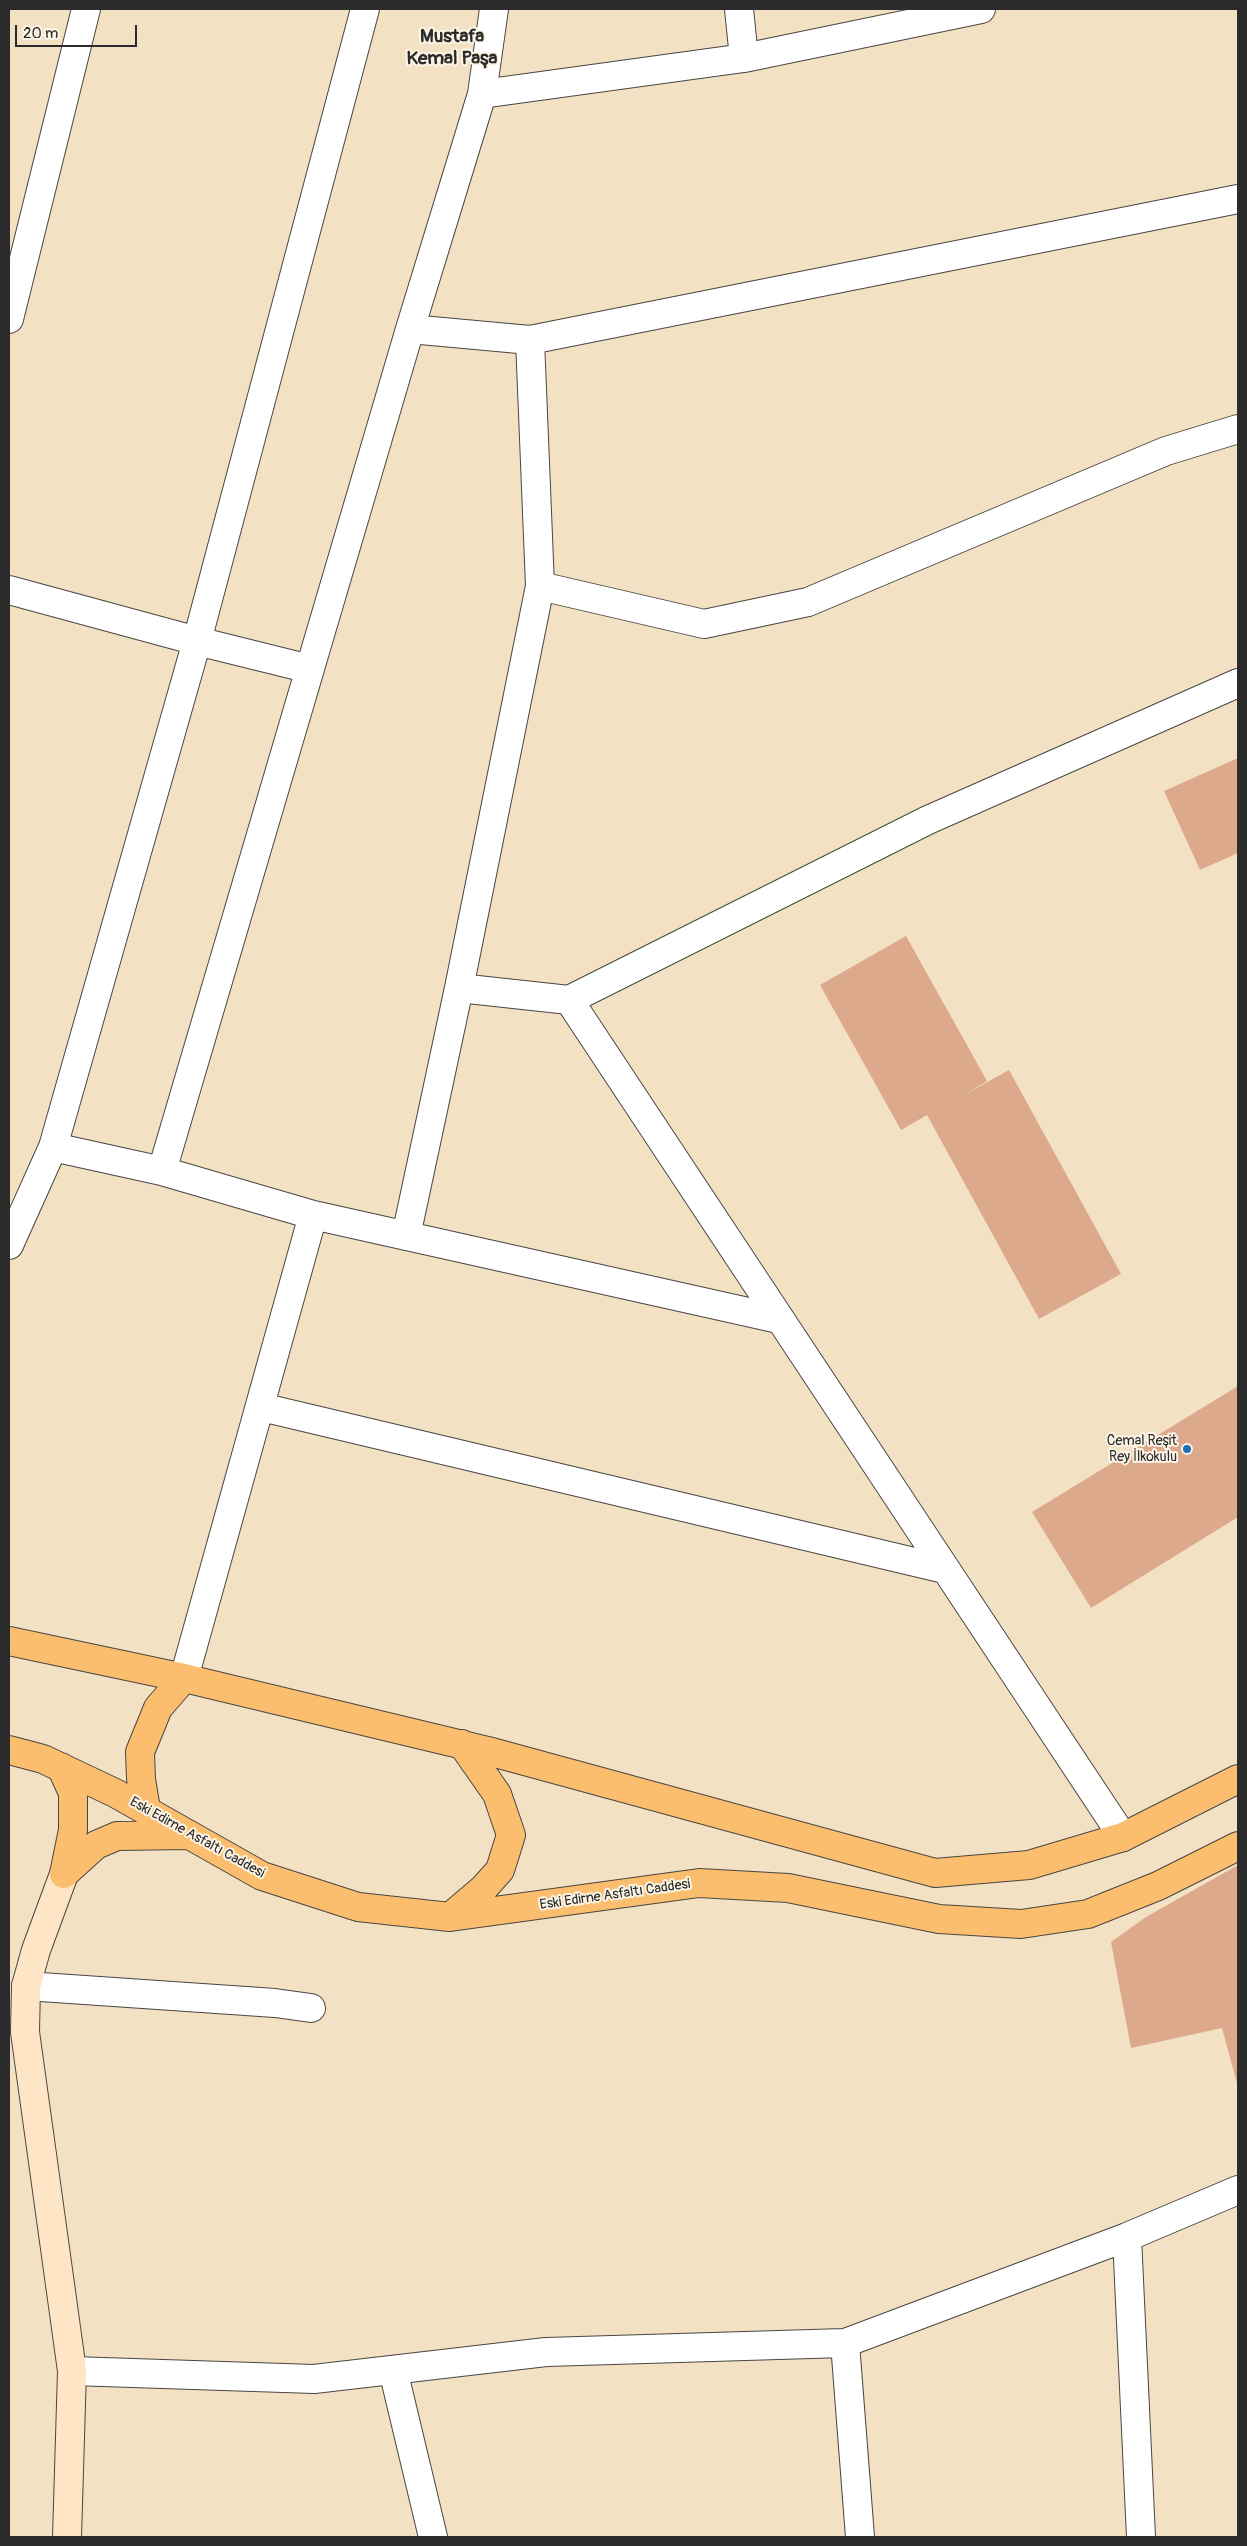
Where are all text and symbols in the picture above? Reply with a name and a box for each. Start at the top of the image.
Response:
scale bar [18,15,140,47]
text: 20 m [23,24,58,43]
district label: Mustafa Kemal Paşa [407,26,497,70]
place label: Cemal Reşit Rey İlkokulu [1107,1433,1177,1465]
marker: Cemal Reşit Rey İlkokulu [1181,1443,1193,1455]
street label: Eski Edirne Asfaltı Caddesi [127,1794,267,1882]
street label: Eski Edirne Asfaltı Caddesi [539,1876,691,1914]

